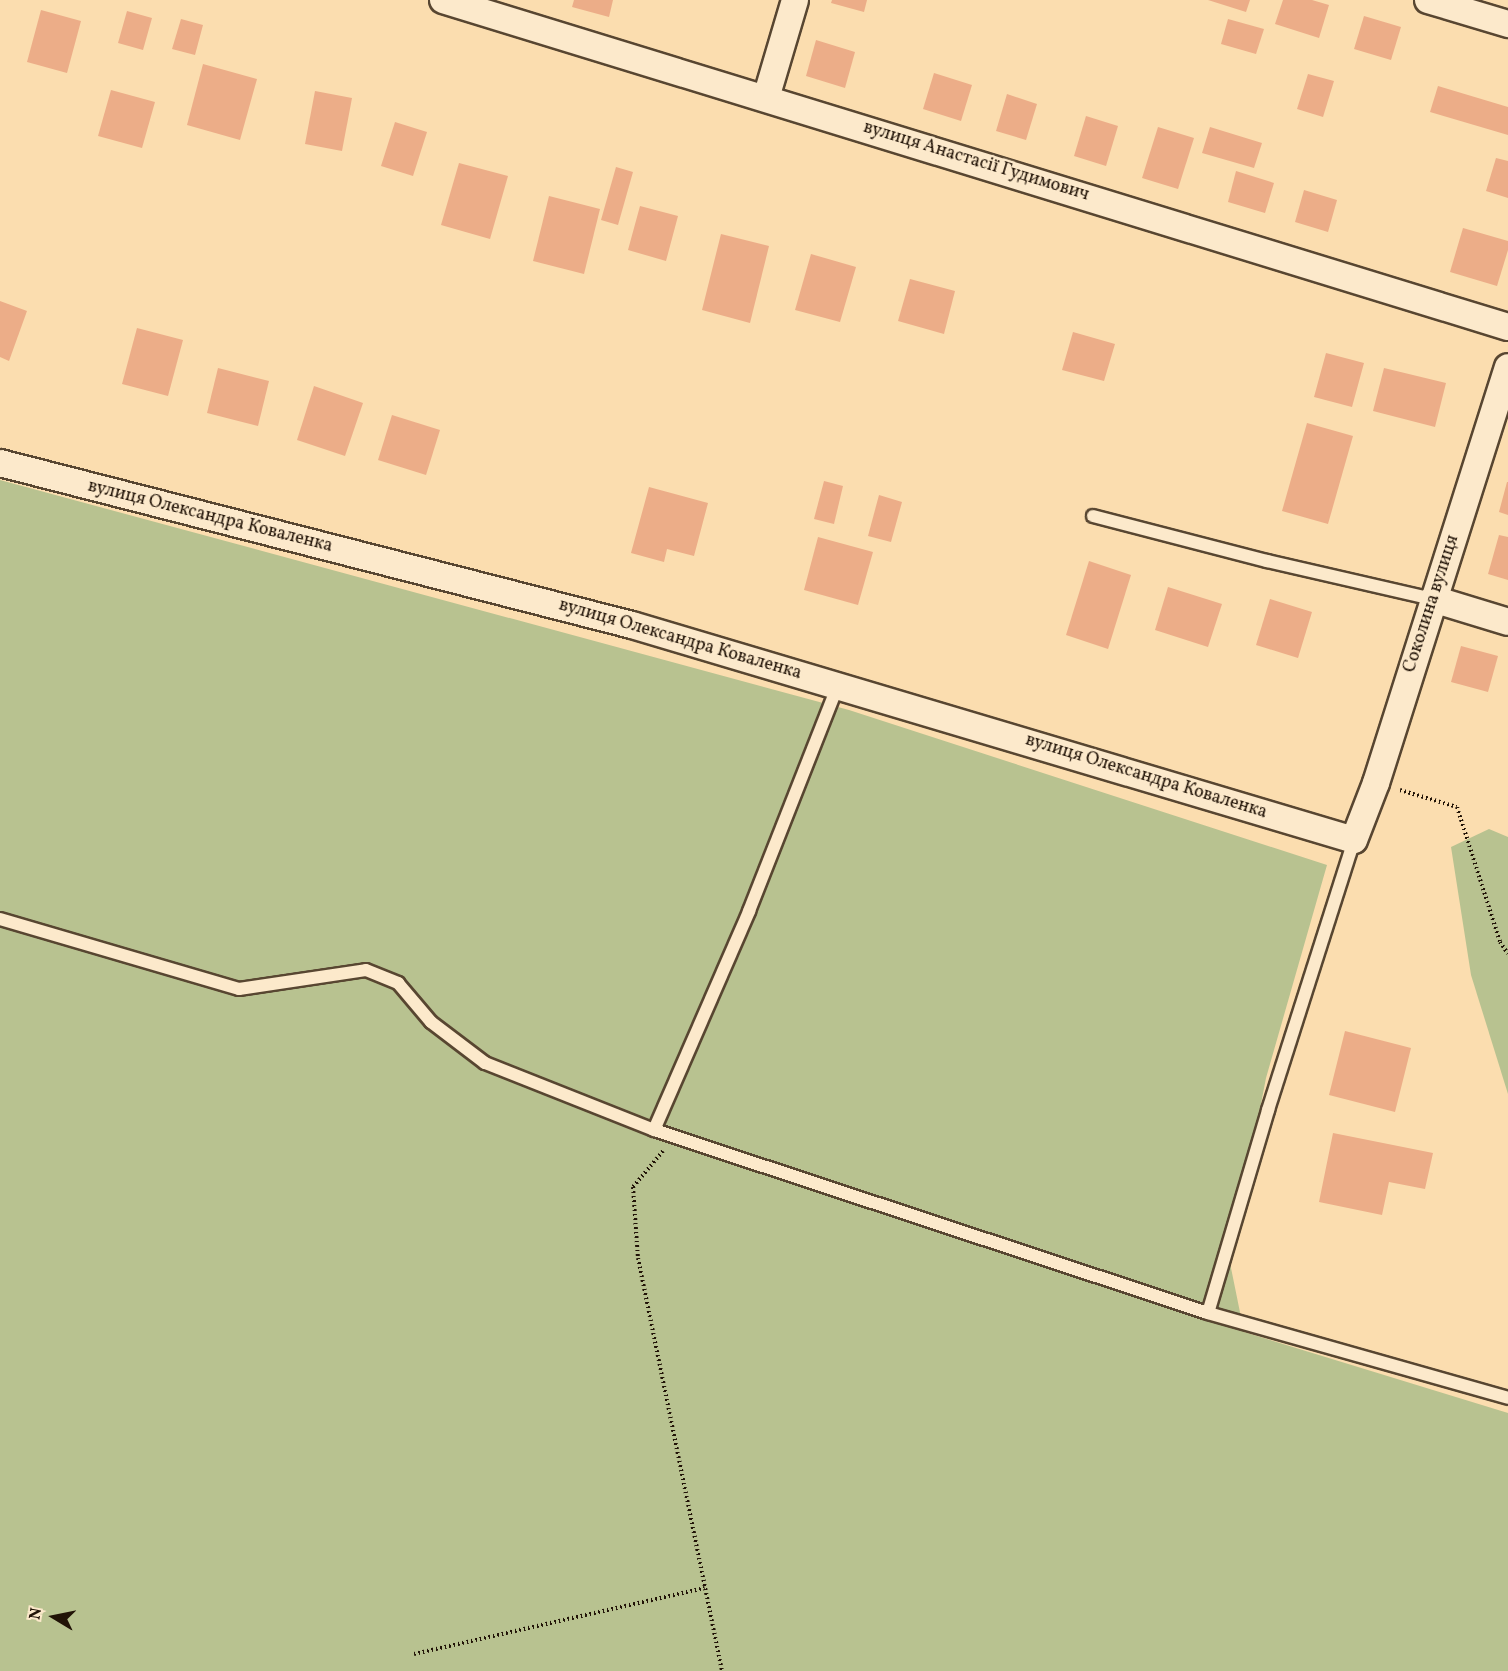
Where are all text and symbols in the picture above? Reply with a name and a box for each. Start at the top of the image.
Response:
street label: вулиця Анастасії Гудимович [861,117,1091,207]
street label: вулиця Олександра Коваленка [85,476,335,558]
street label: Соколина вулиця [1400,532,1464,676]
street label: вулиця Олександра Коваленка [556,595,804,685]
street label: вулиця Олександра Коваленка [1023,730,1269,824]
north arrow [24,1587,84,1647]
text: N [24,1606,48,1622]

